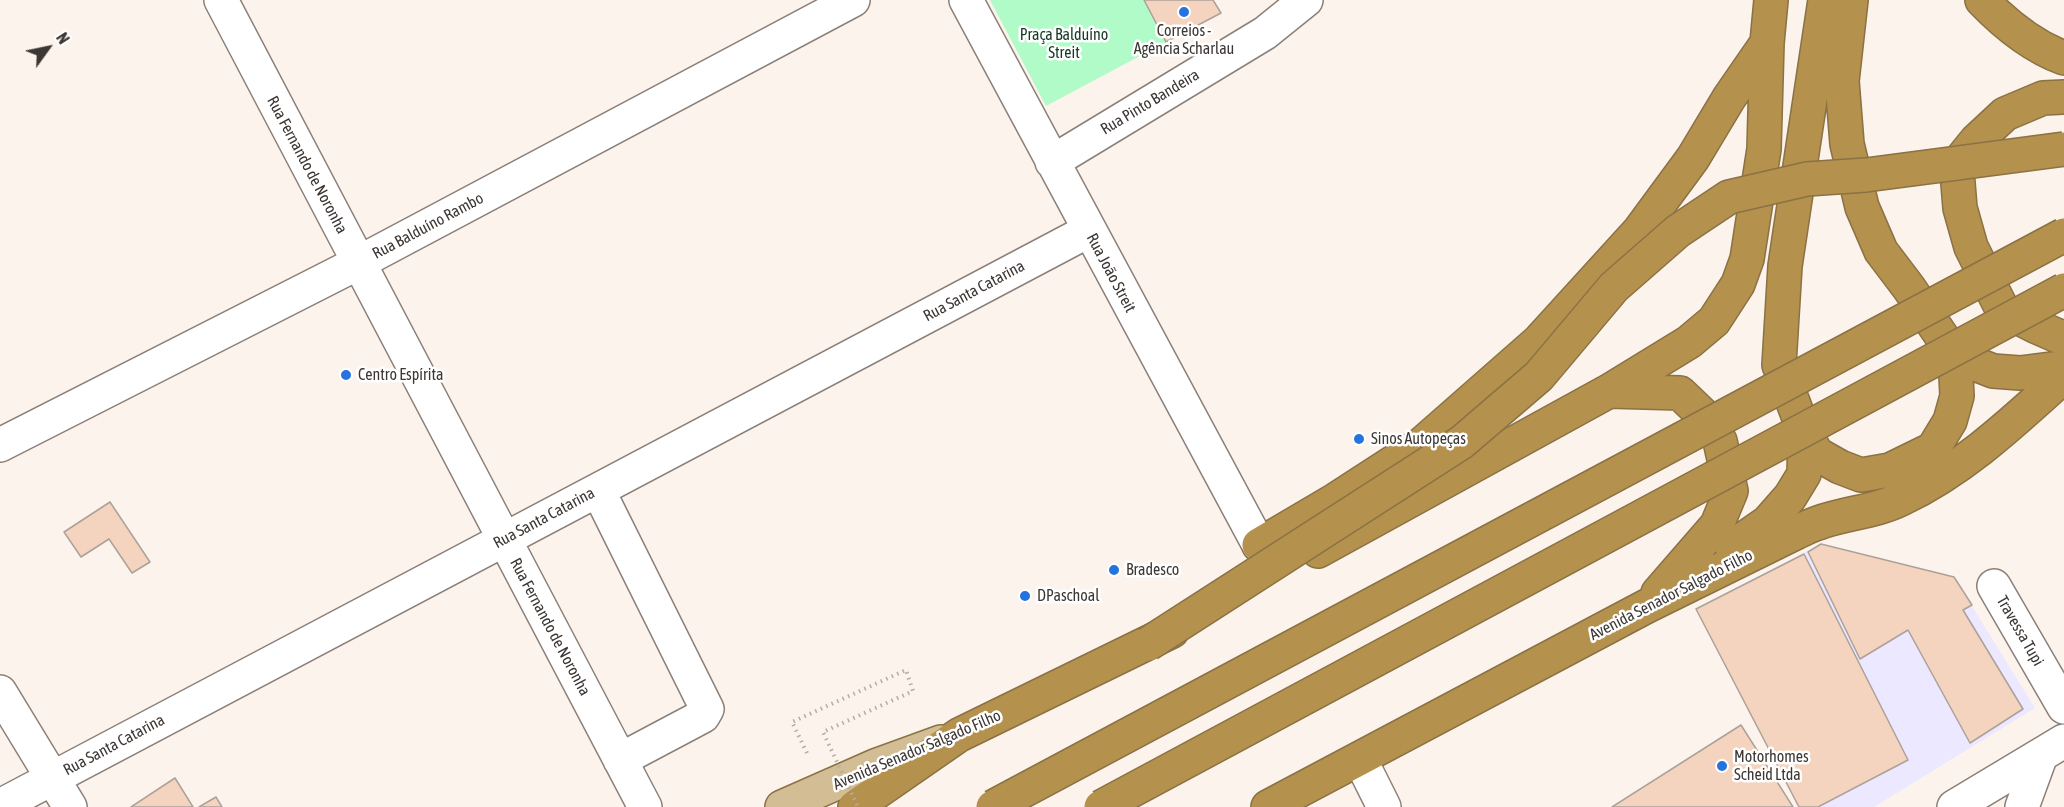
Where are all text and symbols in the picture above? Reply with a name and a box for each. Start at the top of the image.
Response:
marker: Correios - Agência Scharlau [1177,5,1191,19]
north arrow [18,18,78,78]
place label: Correios - Agência Scharlau [1134,21,1234,59]
park label: Praça Balduíno Streit [1020,25,1108,63]
text: N [53,29,73,47]
street label: Rua Pinto Bandeira [1097,65,1203,139]
street label: Rua Fernando de Noronha [263,93,351,237]
street label: Rua Balduíno Rambo [369,189,487,263]
street label: Rua João Streit [1082,230,1140,316]
street label: Rua Santa Catarina [920,256,1028,326]
place label: Centro Espírita [358,365,443,385]
marker: Centro Espírita [339,368,353,382]
place label: Sinos Autopeças [1371,429,1466,449]
marker: Sinos Autopeças [1352,432,1366,446]
street label: Rua Santa Catarina [490,483,598,553]
street label: Avenida Senador Salgado Filho [1586,545,1756,645]
street label: Rua Fernando de Noronha [506,555,594,699]
place label: Bradesco [1126,560,1179,580]
marker: Bradesco [1107,563,1121,577]
place label: DPaschoal [1037,586,1099,606]
marker: DPaschoal [1018,589,1032,603]
street label: Travessa Tupi [1992,593,2048,669]
street label: Avenida Senador Salgado Filho [830,706,1004,794]
street label: Rua Santa Catarina [60,710,168,780]
place label: Motorhomes Scheid Ltda [1734,747,1809,785]
marker: Motorhomes Scheid Ltda [1715,759,1729,773]

